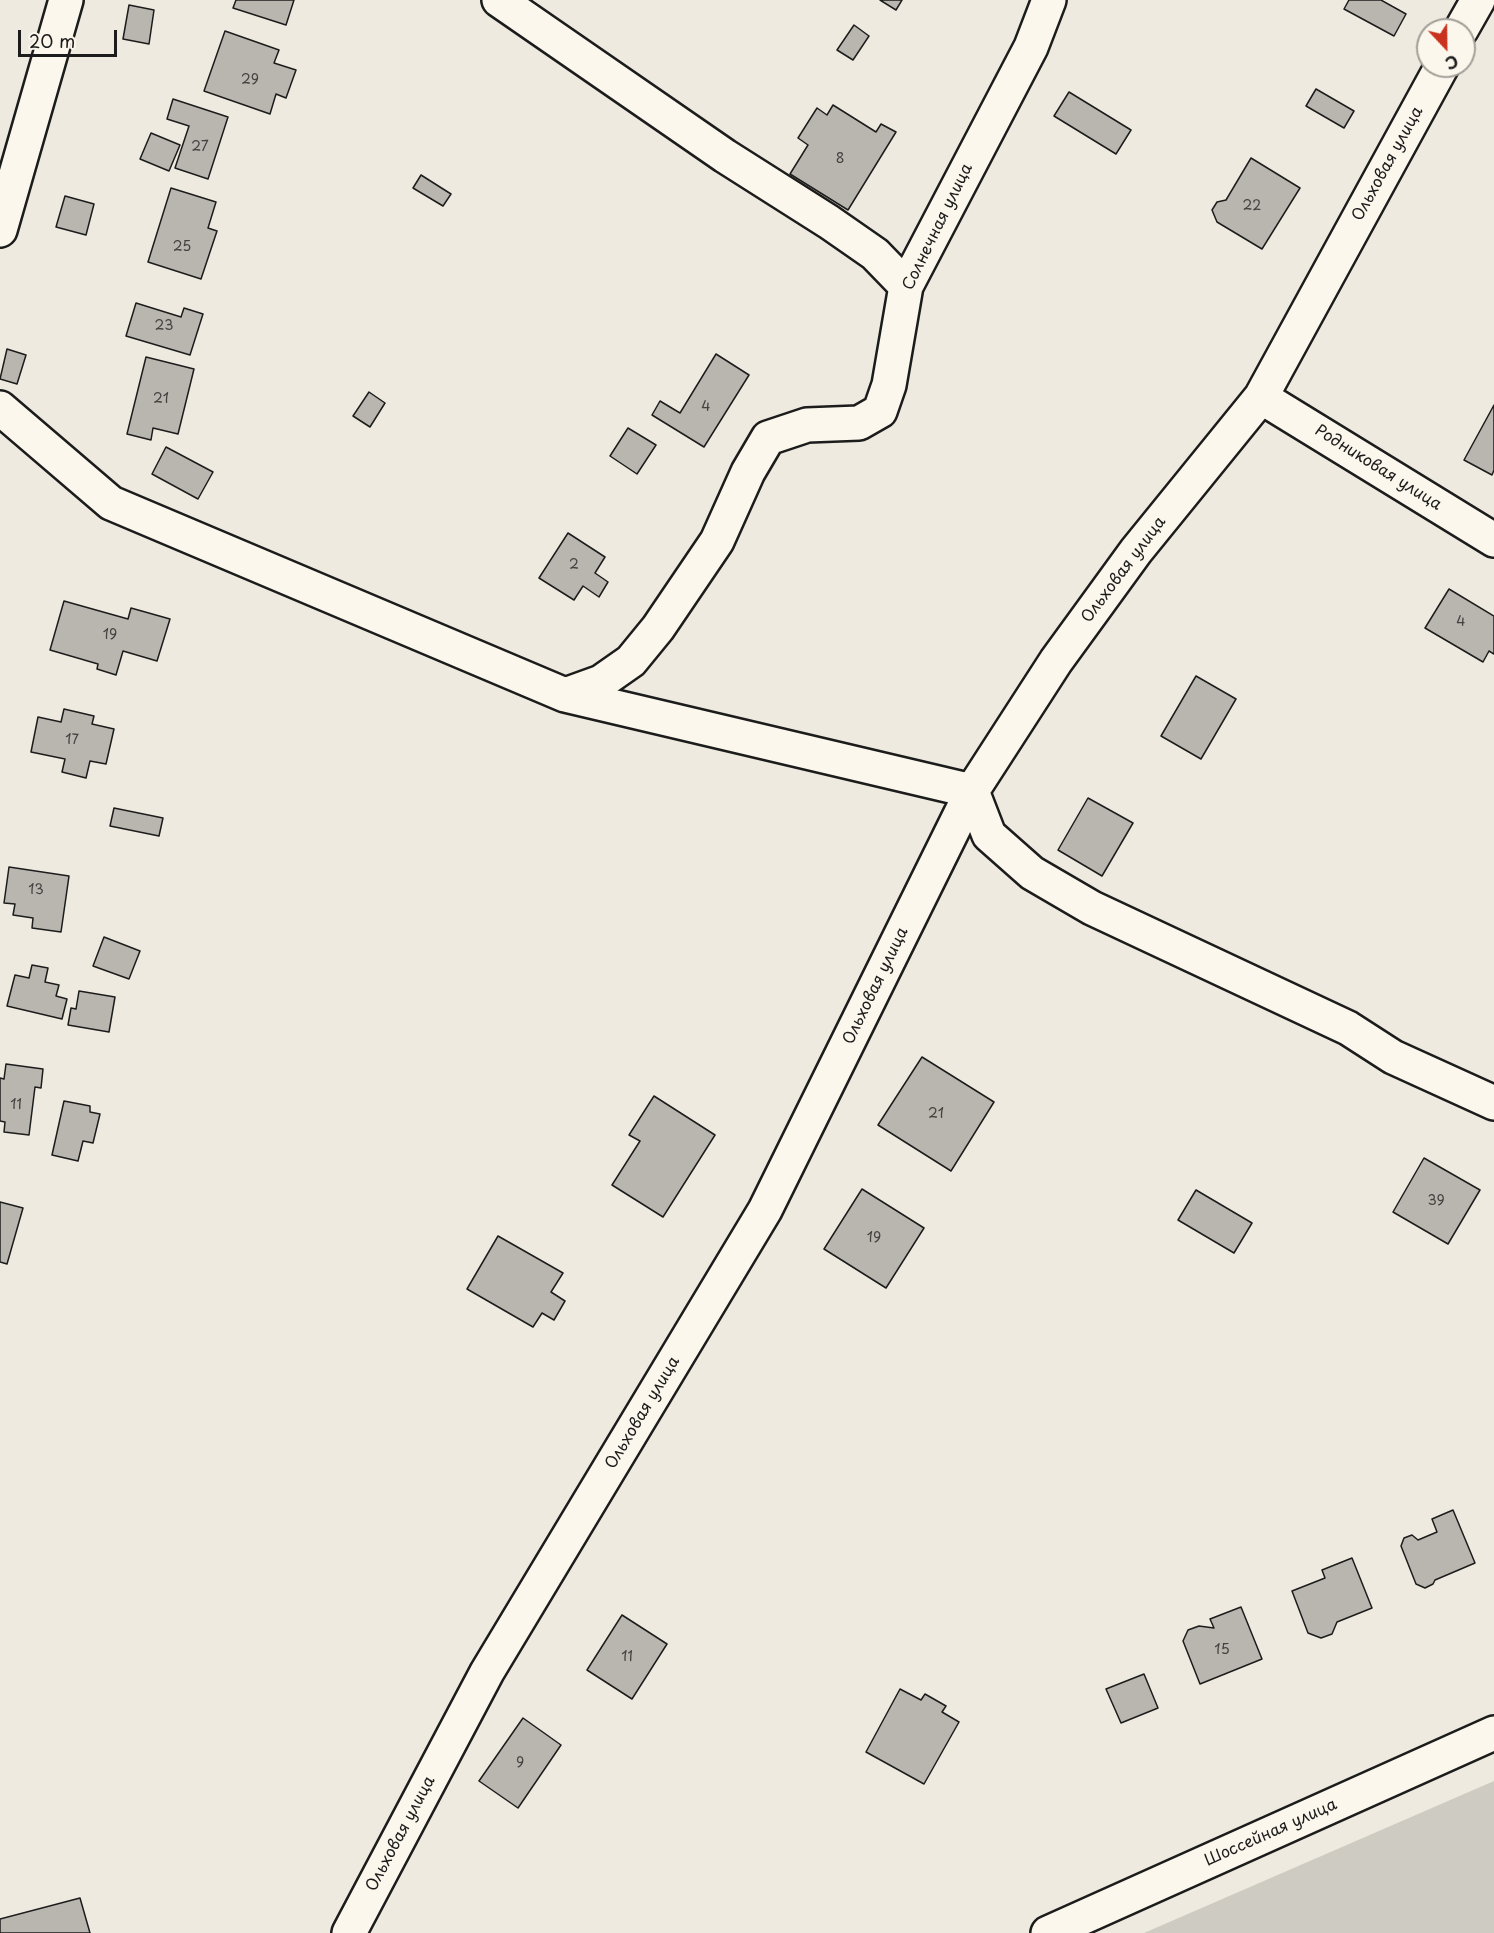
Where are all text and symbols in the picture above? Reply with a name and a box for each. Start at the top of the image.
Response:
scale bar [21,18,120,56]
north arrow [1416,18,1476,78]
text: 20 m [29,27,75,54]
text: С [1442,49,1462,76]
house number: 29 [241,72,259,88]
street label: Ольховая улица [1349,103,1427,225]
house number: 27 [191,139,209,155]
house number: 8 [836,151,844,167]
street label: Солнечная улица [899,160,977,294]
house number: 22 [1243,198,1261,214]
house number: 25 [173,239,191,255]
house number: 23 [155,318,173,334]
house number: 21 [153,391,169,407]
house number: 4 [701,399,711,415]
street label: Родниковая улица [1311,421,1445,515]
street label: Ольховая улица [1078,513,1170,627]
house number: 2 [569,557,579,573]
house number: 4 [1456,614,1466,630]
house number: 19 [103,627,117,643]
house number: 17 [65,732,79,748]
house number: 13 [28,882,44,898]
street label: Ольховая улица [839,924,913,1048]
house number: 11 [10,1097,22,1113]
house number: 21 [928,1106,944,1122]
house number: 39 [1427,1193,1445,1209]
house number: 19 [867,1230,881,1246]
street label: Ольховая улица [602,1353,684,1473]
house number: 15 [1214,1642,1230,1658]
house number: 11 [621,1649,633,1665]
house number: 9 [516,1755,524,1771]
street label: Ольховая улица [363,1773,439,1895]
street label: Шоссейная улица [1202,1795,1340,1871]

